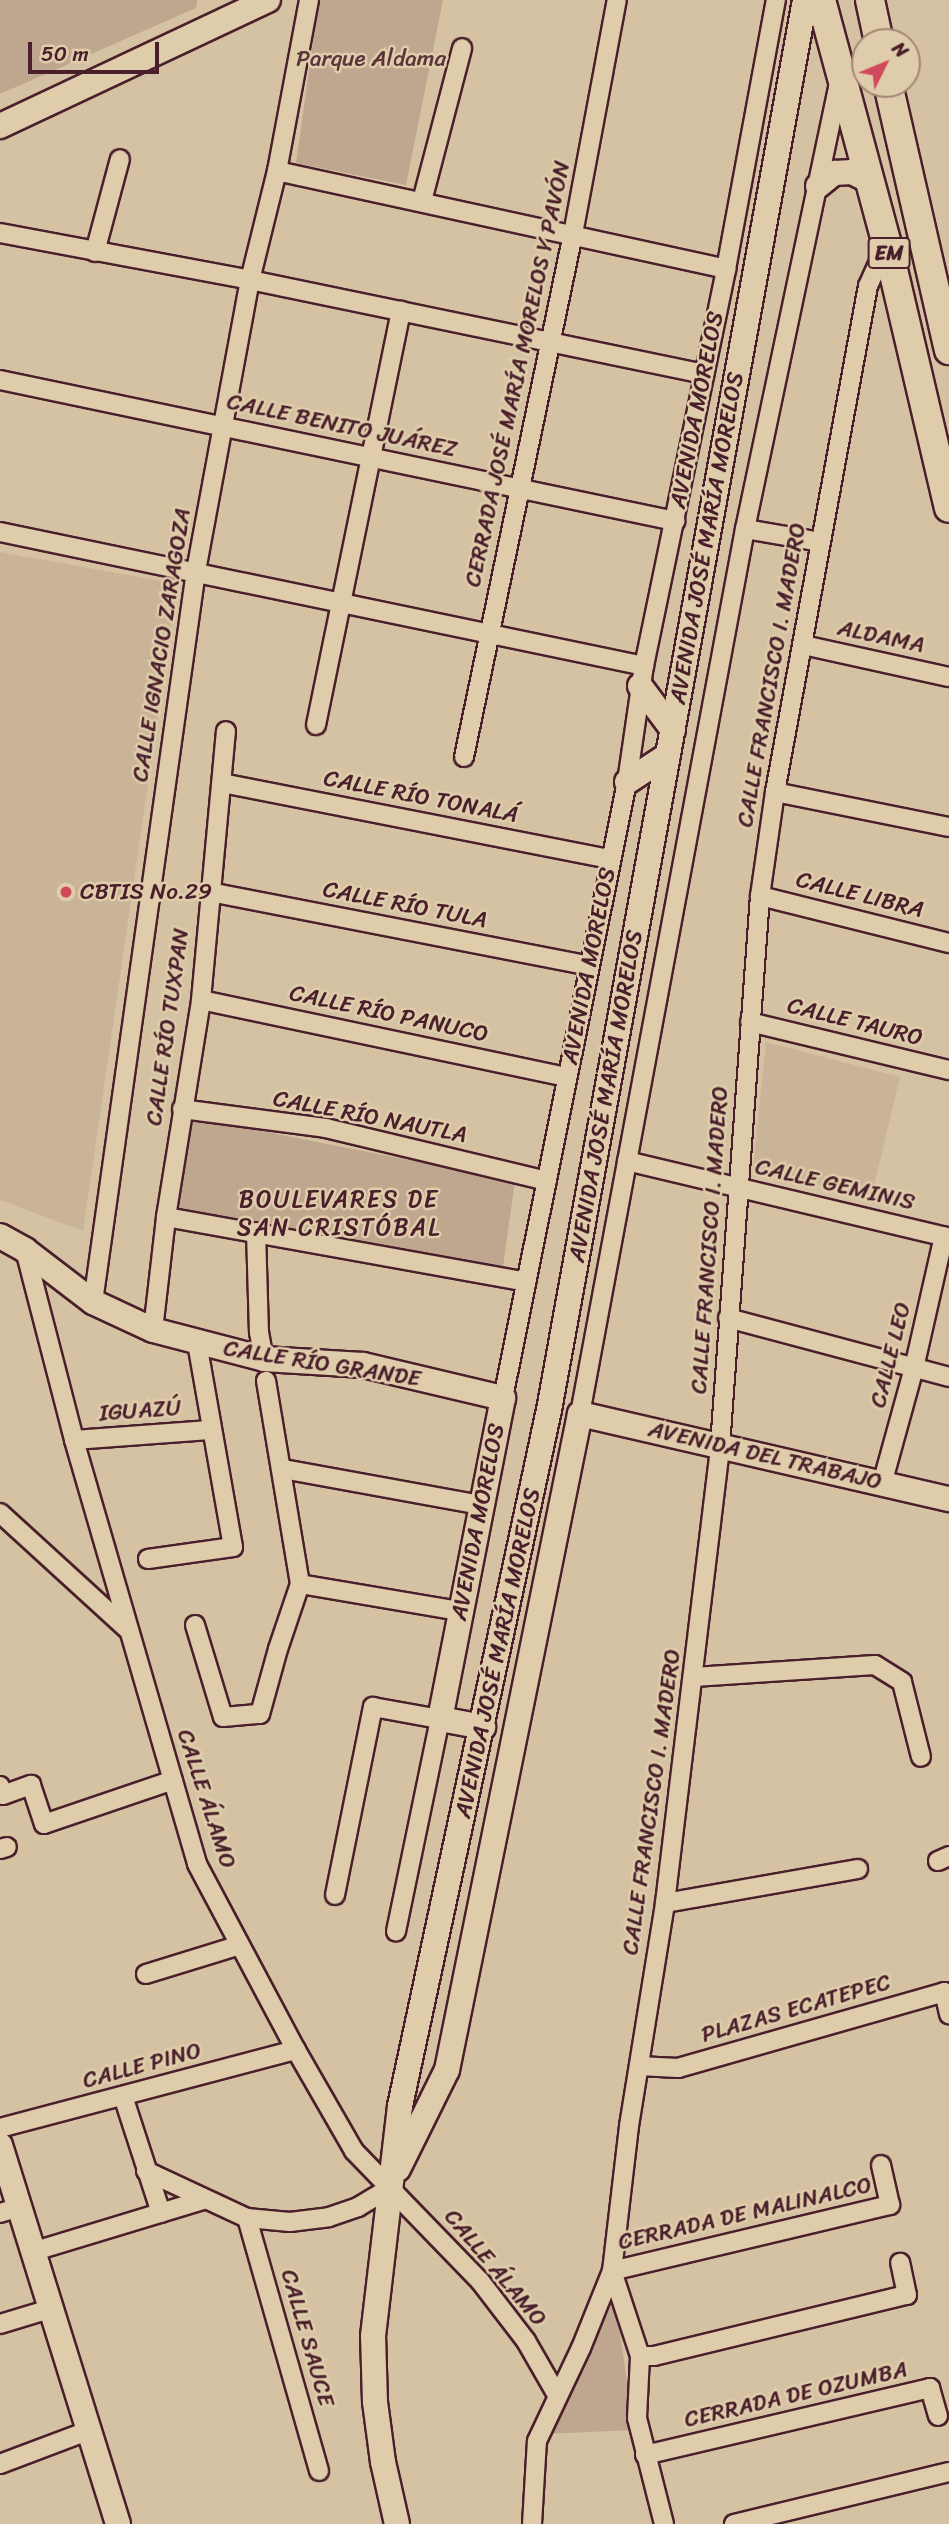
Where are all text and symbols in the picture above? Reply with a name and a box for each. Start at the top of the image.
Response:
scale bar [32,28,163,72]
north arrow [851,28,921,98]
text: N [884,34,917,66]
text: 50 m [41,35,89,73]
park label: Parque Aldama [296,45,446,73]
street label: CERRADA JOSÉ MARÍA MORELOS Y PAVÓN [459,157,577,591]
road number: EM [866,236,912,270]
street label: AVENIDA MORELOS [664,309,730,511]
street label: AVENIDA JOSÉ MARÍA MORELOS [664,370,750,706]
street label: CALLE BENITO JUÁREZ [226,388,458,464]
street label: CALLE IGNACIO ZARAGOZA [127,505,197,785]
street label: CALLE FRANCISCO I. MADERO [732,521,812,829]
street label: ALDAMA [835,614,927,660]
street label: CALLE RÍO TONALÁ [321,765,521,829]
street label: AVENIDA MORELOS [556,865,622,1067]
street label: CALLE LIBRA [792,866,928,924]
street label: CALLE RÍO TULA [320,876,490,934]
place label: CBTIS No.29 [80,878,212,906]
marker: CBTIS No.29 [58,884,74,900]
street label: CALLE RÍO TUXPAN [140,926,196,1128]
street label: AVENIDA JOSÉ MARÍA MORELOS [563,928,649,1264]
street label: CALLE RÍO PANUCO [288,980,490,1048]
street label: CALLE TAURO [784,992,926,1052]
street label: CALLE RÍO NAUTLA [271,1085,469,1149]
street label: CALLE FRANCISCO I. MADERO [685,1085,735,1395]
street label: CALLE GEMINIS [753,1153,917,1217]
district label: BOULEVARES DE SAN CRISTÓBAL [239,1186,439,1242]
street label: CALLE LEO [865,1299,917,1411]
street label: CALLE RÍO GRANDE [221,1335,423,1393]
street label: IGUAZÚ [98,1394,182,1428]
street label: AVENIDA DEL TRABAJO [645,1416,885,1496]
street label: AVENIDA MORELOS [445,1421,511,1623]
street label: AVENIDA JOSÉ MARÍA MORELOS [449,1485,547,1821]
street label: CALLE FRANCISCO I. MADERO [617,1647,687,1957]
street label: CALLE ÁLAMO [171,1726,241,1872]
street label: PLAZAS ECATEPEC [698,1969,894,2049]
street label: CALLE PINO [79,2037,205,2095]
street label: CERRADA DE MALINALCO [615,2171,875,2257]
street label: CALLE ÁLAMO [438,2204,552,2332]
street label: CALLE SAUCE [274,2266,340,2410]
street label: CERRADA DE OZUMBA [681,2356,911,2434]

